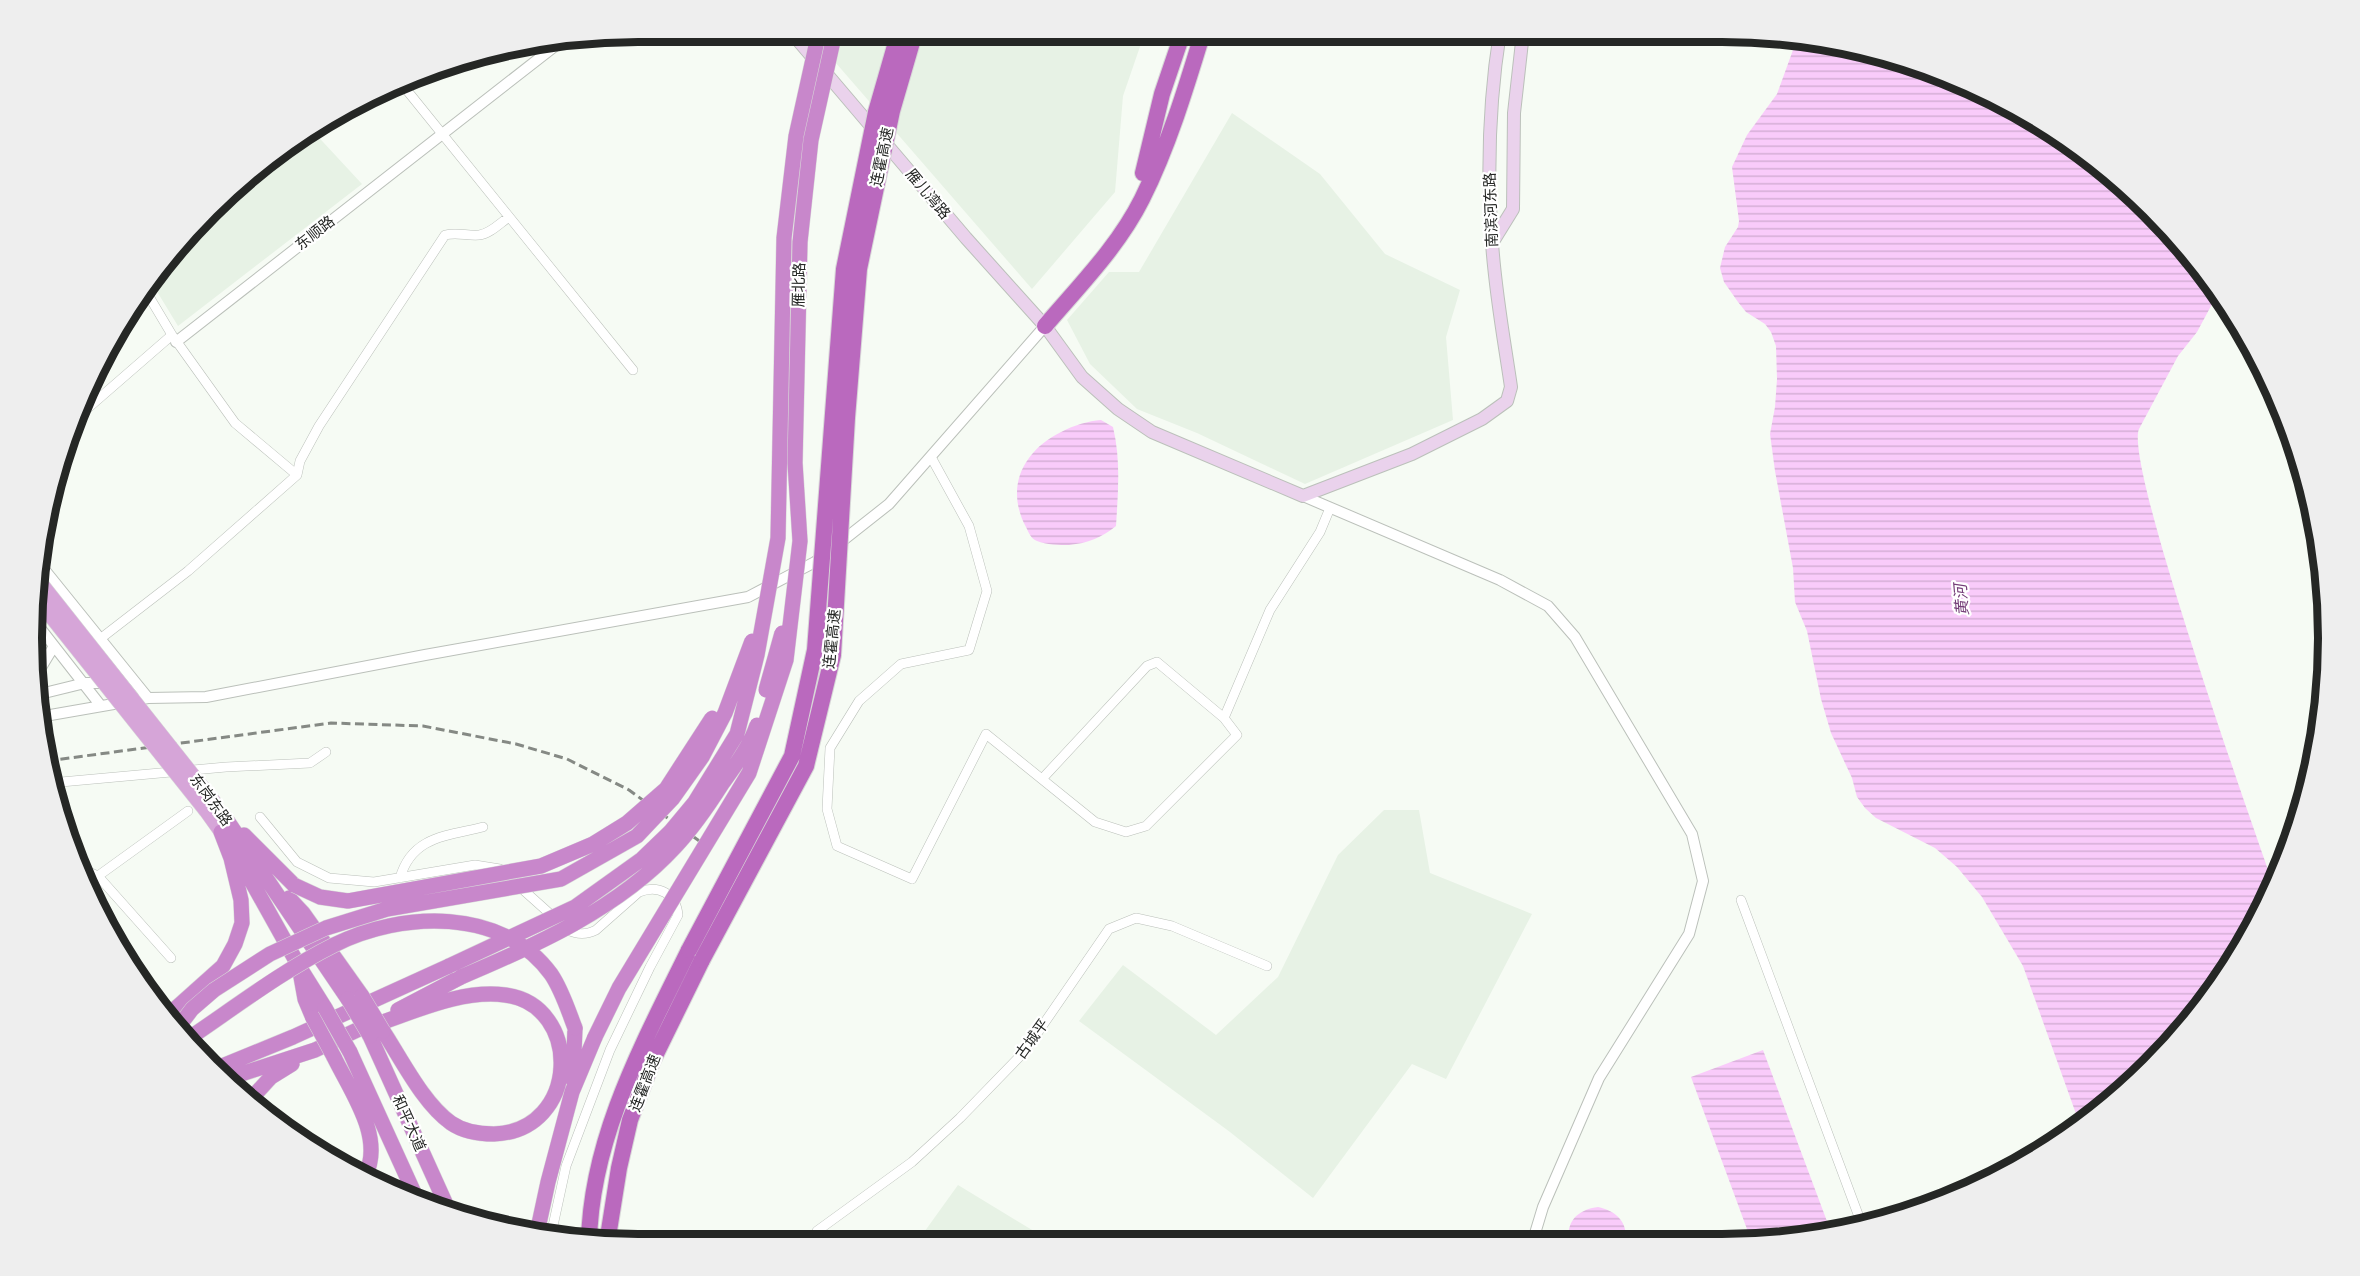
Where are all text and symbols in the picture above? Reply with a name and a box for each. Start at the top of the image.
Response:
street label: 连霍高速 [867,126,897,188]
street label: 雁儿湾路 [902,165,954,223]
street label: 南滨河东路 [1481,172,1501,248]
street label: 东顺路 [292,212,338,254]
street label: 雁北路 [790,262,808,308]
water label: 黄河 [1950,580,1972,617]
street label: 连霍高速 [820,608,844,670]
street label: 东岗东路 [186,770,236,830]
street label: 古城平 [1011,1016,1053,1062]
street label: 连霍高速 [626,1052,664,1114]
street label: 和平大道 [389,1092,429,1154]

